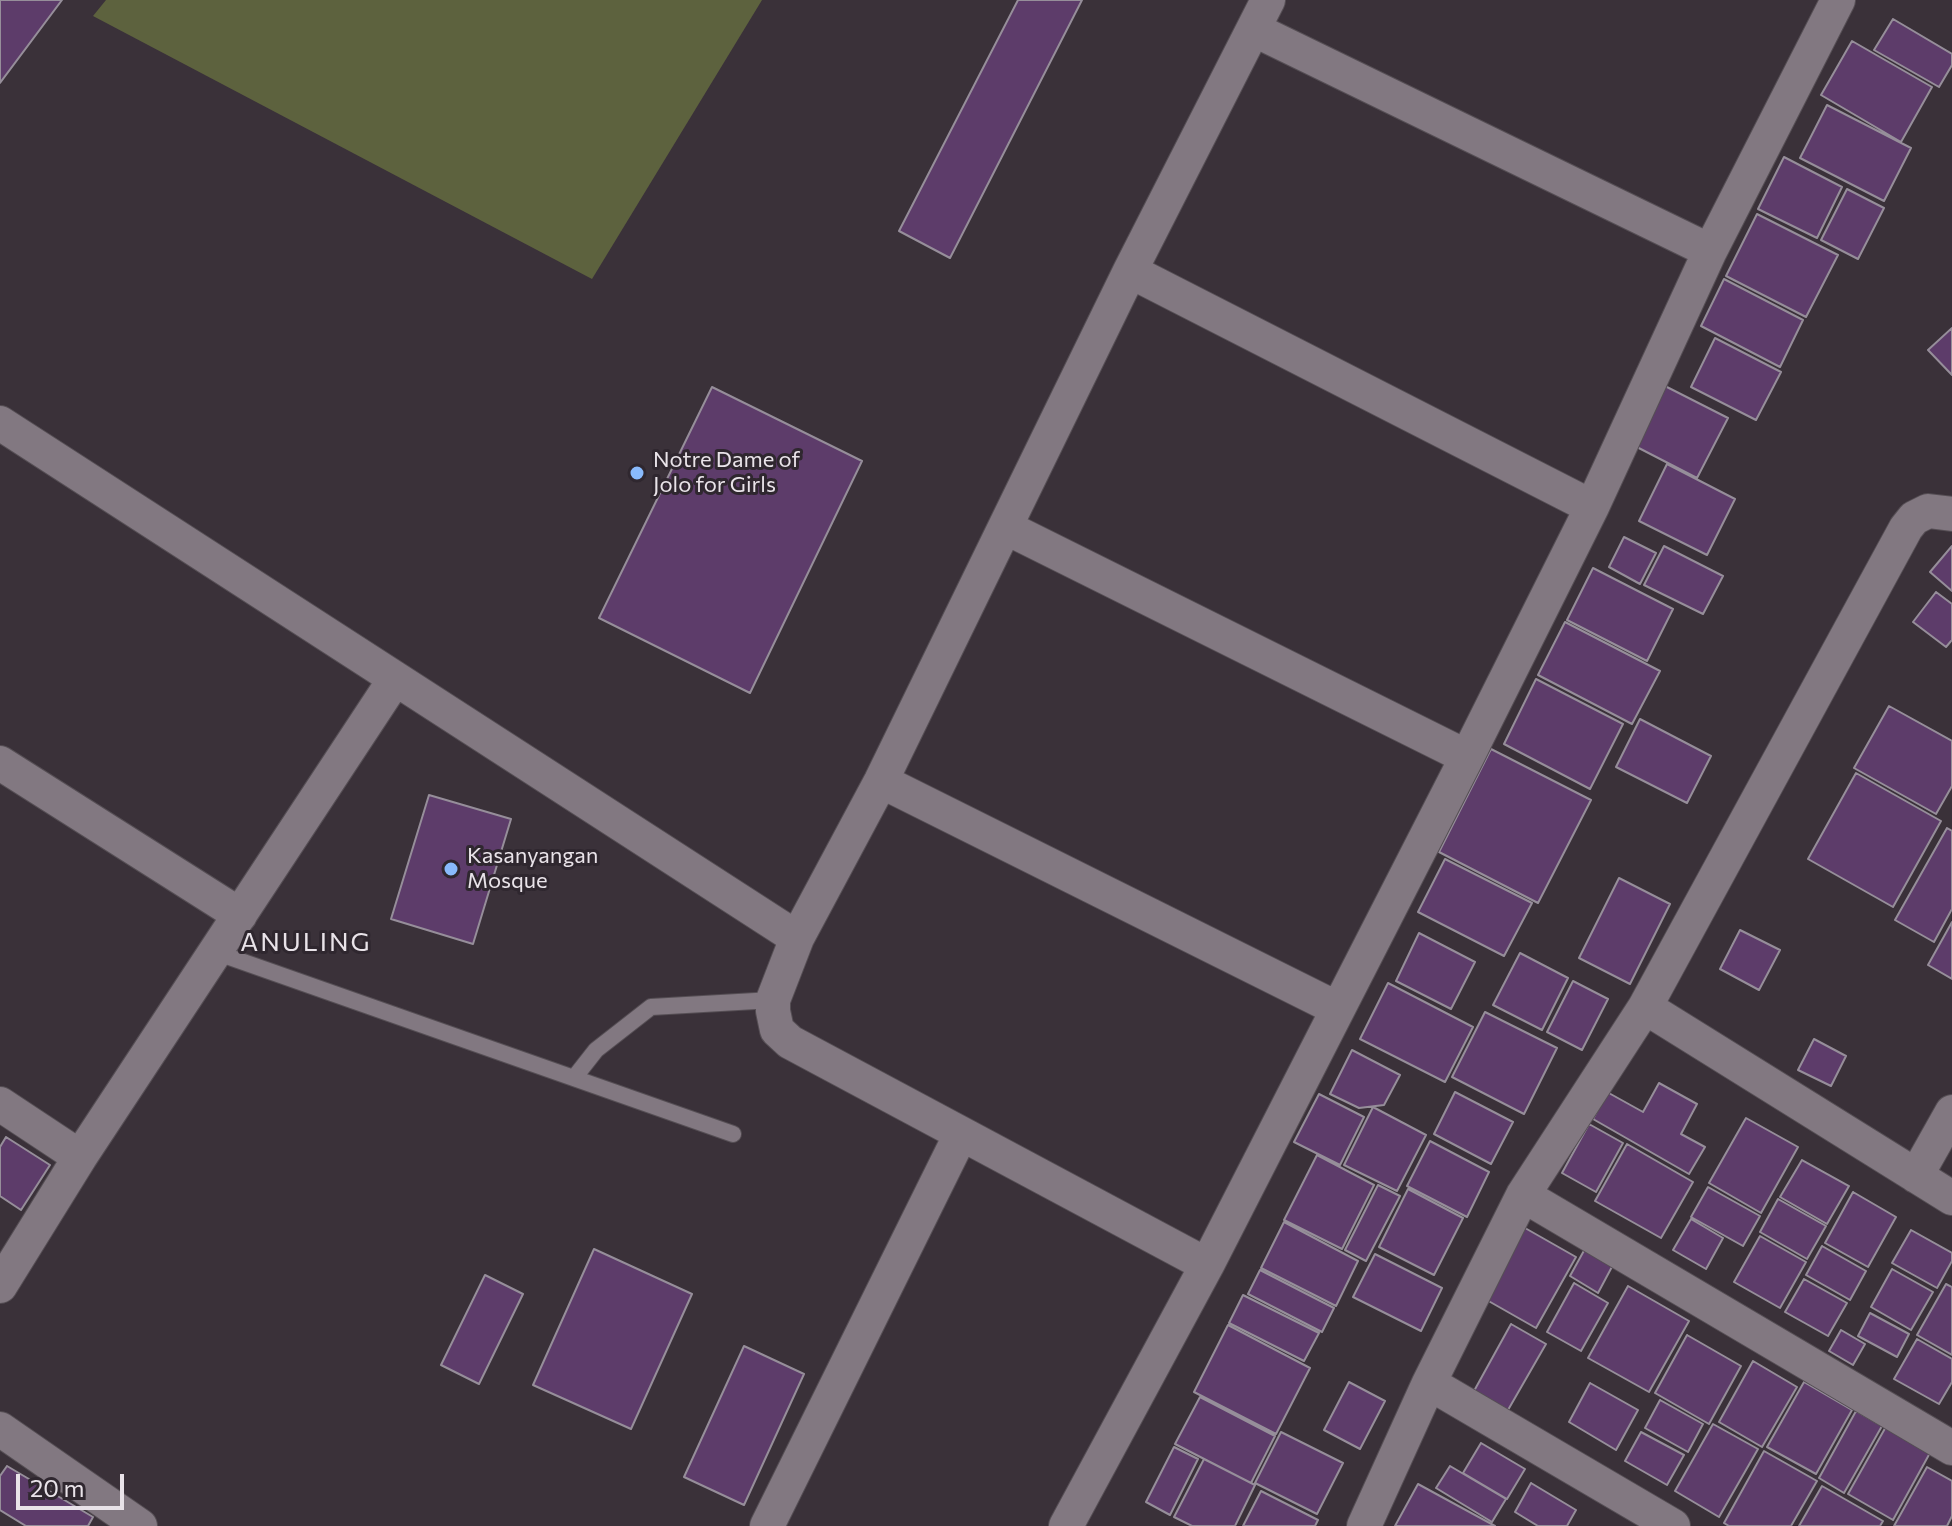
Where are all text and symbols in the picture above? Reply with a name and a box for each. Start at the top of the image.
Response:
place label: Notre Dame of Jolo for Girls [653,447,800,498]
marker: Notre Dame of Jolo for Girls [628,464,646,482]
place label: Kasanyangan Mosque [467,843,598,894]
marker: Kasanyangan Mosque [442,860,460,878]
district label: ANULING [240,926,372,958]
scale bar [20,1458,128,1508]
text: 20 m [30,1473,84,1502]

